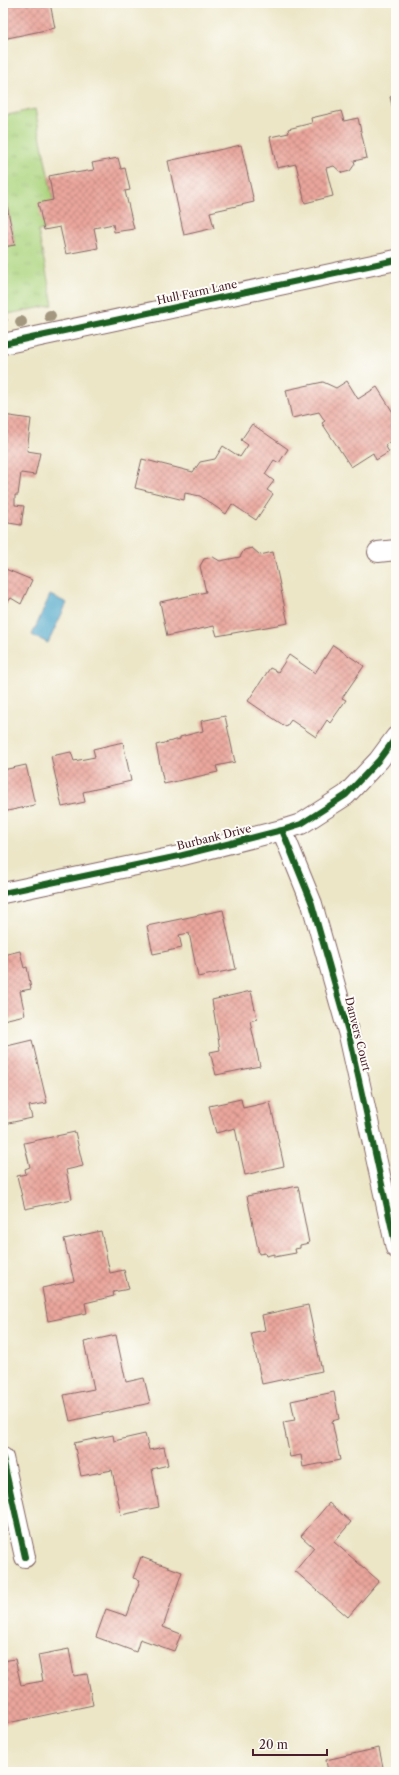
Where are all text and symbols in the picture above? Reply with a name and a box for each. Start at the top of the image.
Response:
street label: Hull Farm Lane [155,277,239,307]
street label: Burbank Drive [175,821,253,853]
street label: Danvers Court [342,995,374,1073]
scale bar [253,1731,327,1757]
text: 20 m [259,1737,288,1752]

